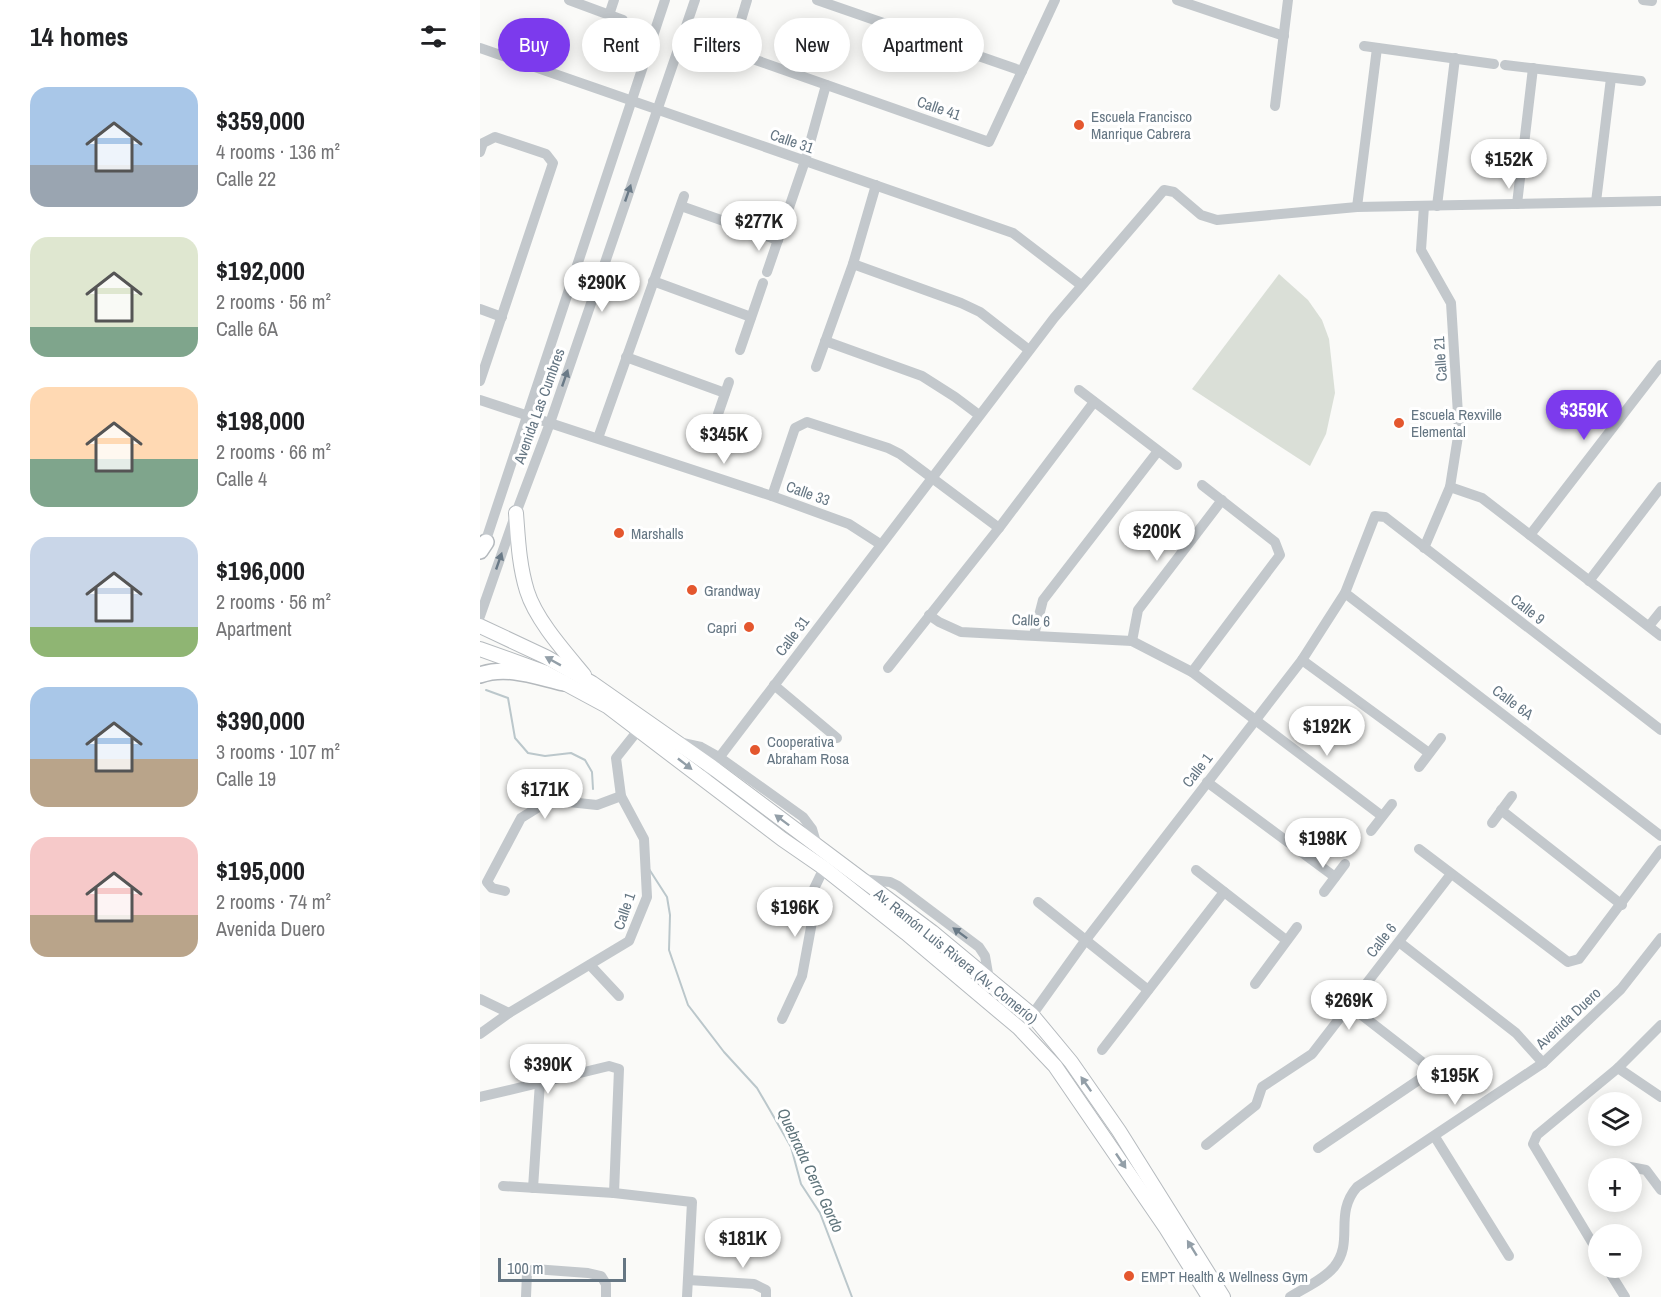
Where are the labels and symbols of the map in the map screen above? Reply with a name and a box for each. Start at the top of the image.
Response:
street label: Calle 41 [914,91,964,125]
place label: Escuela Francisco Manrique Cabrera [1091,106,1192,144]
marker: Escuela Francisco Manrique Cabrera [1072,118,1086,132]
street label: Calle 31 [767,124,817,158]
pin: $152K [1467,139,1551,190]
one-way arrow [623,184,633,202]
pin: $277K [717,201,801,252]
pin: $290K [560,262,644,313]
street label: Calle 21 [1428,336,1452,382]
street label: Avenida Las Cumbres [508,345,570,468]
one-way arrow [561,369,571,387]
pin: $359K [1542,390,1626,441]
place label: Escuela Rexville Elemental [1411,404,1502,442]
pin: $345K [682,414,766,465]
marker: Escuela Rexville Elemental [1392,416,1406,430]
street label: Calle 33 [783,475,833,511]
pin: $200K [1115,511,1199,562]
place label: Marshalls [631,523,684,544]
marker: Marshalls [612,526,626,540]
one-way arrow [495,552,505,570]
place label: Grandway [704,580,761,601]
marker: Grandway [685,583,699,597]
street label: Calle 9 [1506,589,1550,629]
street label: Calle 6 [1011,609,1051,631]
street label: Calle 31 [770,612,814,660]
place label: Capri [707,617,737,638]
marker: Capri [742,620,756,634]
one-way arrow [544,656,561,666]
street label: Calle 6A [1488,680,1539,725]
pin: $192K [1285,706,1369,757]
place label: Cooperativa Abraham Rosa [766,731,849,769]
marker: Cooperativa Abraham Rosa [748,743,762,757]
street label: Calle 1 [1177,748,1217,792]
one-way arrow [677,758,693,771]
pin: $171K [503,769,587,820]
one-way arrow [774,813,790,826]
pin: $198K [1281,818,1365,869]
street label: Av. Ramón Luis Rivera (Av. Comerío) [869,883,1042,1029]
pin: $196K [753,887,837,938]
street label: Calle 1 [608,889,640,933]
street label: Calle 6 [1361,918,1401,962]
one-way arrow [952,927,967,939]
pin: $269K [1307,980,1391,1031]
street label: Avenida Duero [1530,982,1605,1054]
pin: $390K [506,1044,590,1095]
pin: $195K [1413,1055,1497,1106]
one-way arrow [1081,1076,1092,1092]
water label: Quebrada Cerro Gordo [773,1104,849,1236]
one-way arrow [1115,1153,1127,1169]
pin: $181K [701,1218,785,1269]
one-way arrow [1186,1239,1197,1256]
scale bar [498,1255,626,1282]
place label: EMPT Health & Wellness Gym [1141,1266,1308,1287]
marker: EMPT Health & Wellness Gym [1122,1269,1136,1283]

